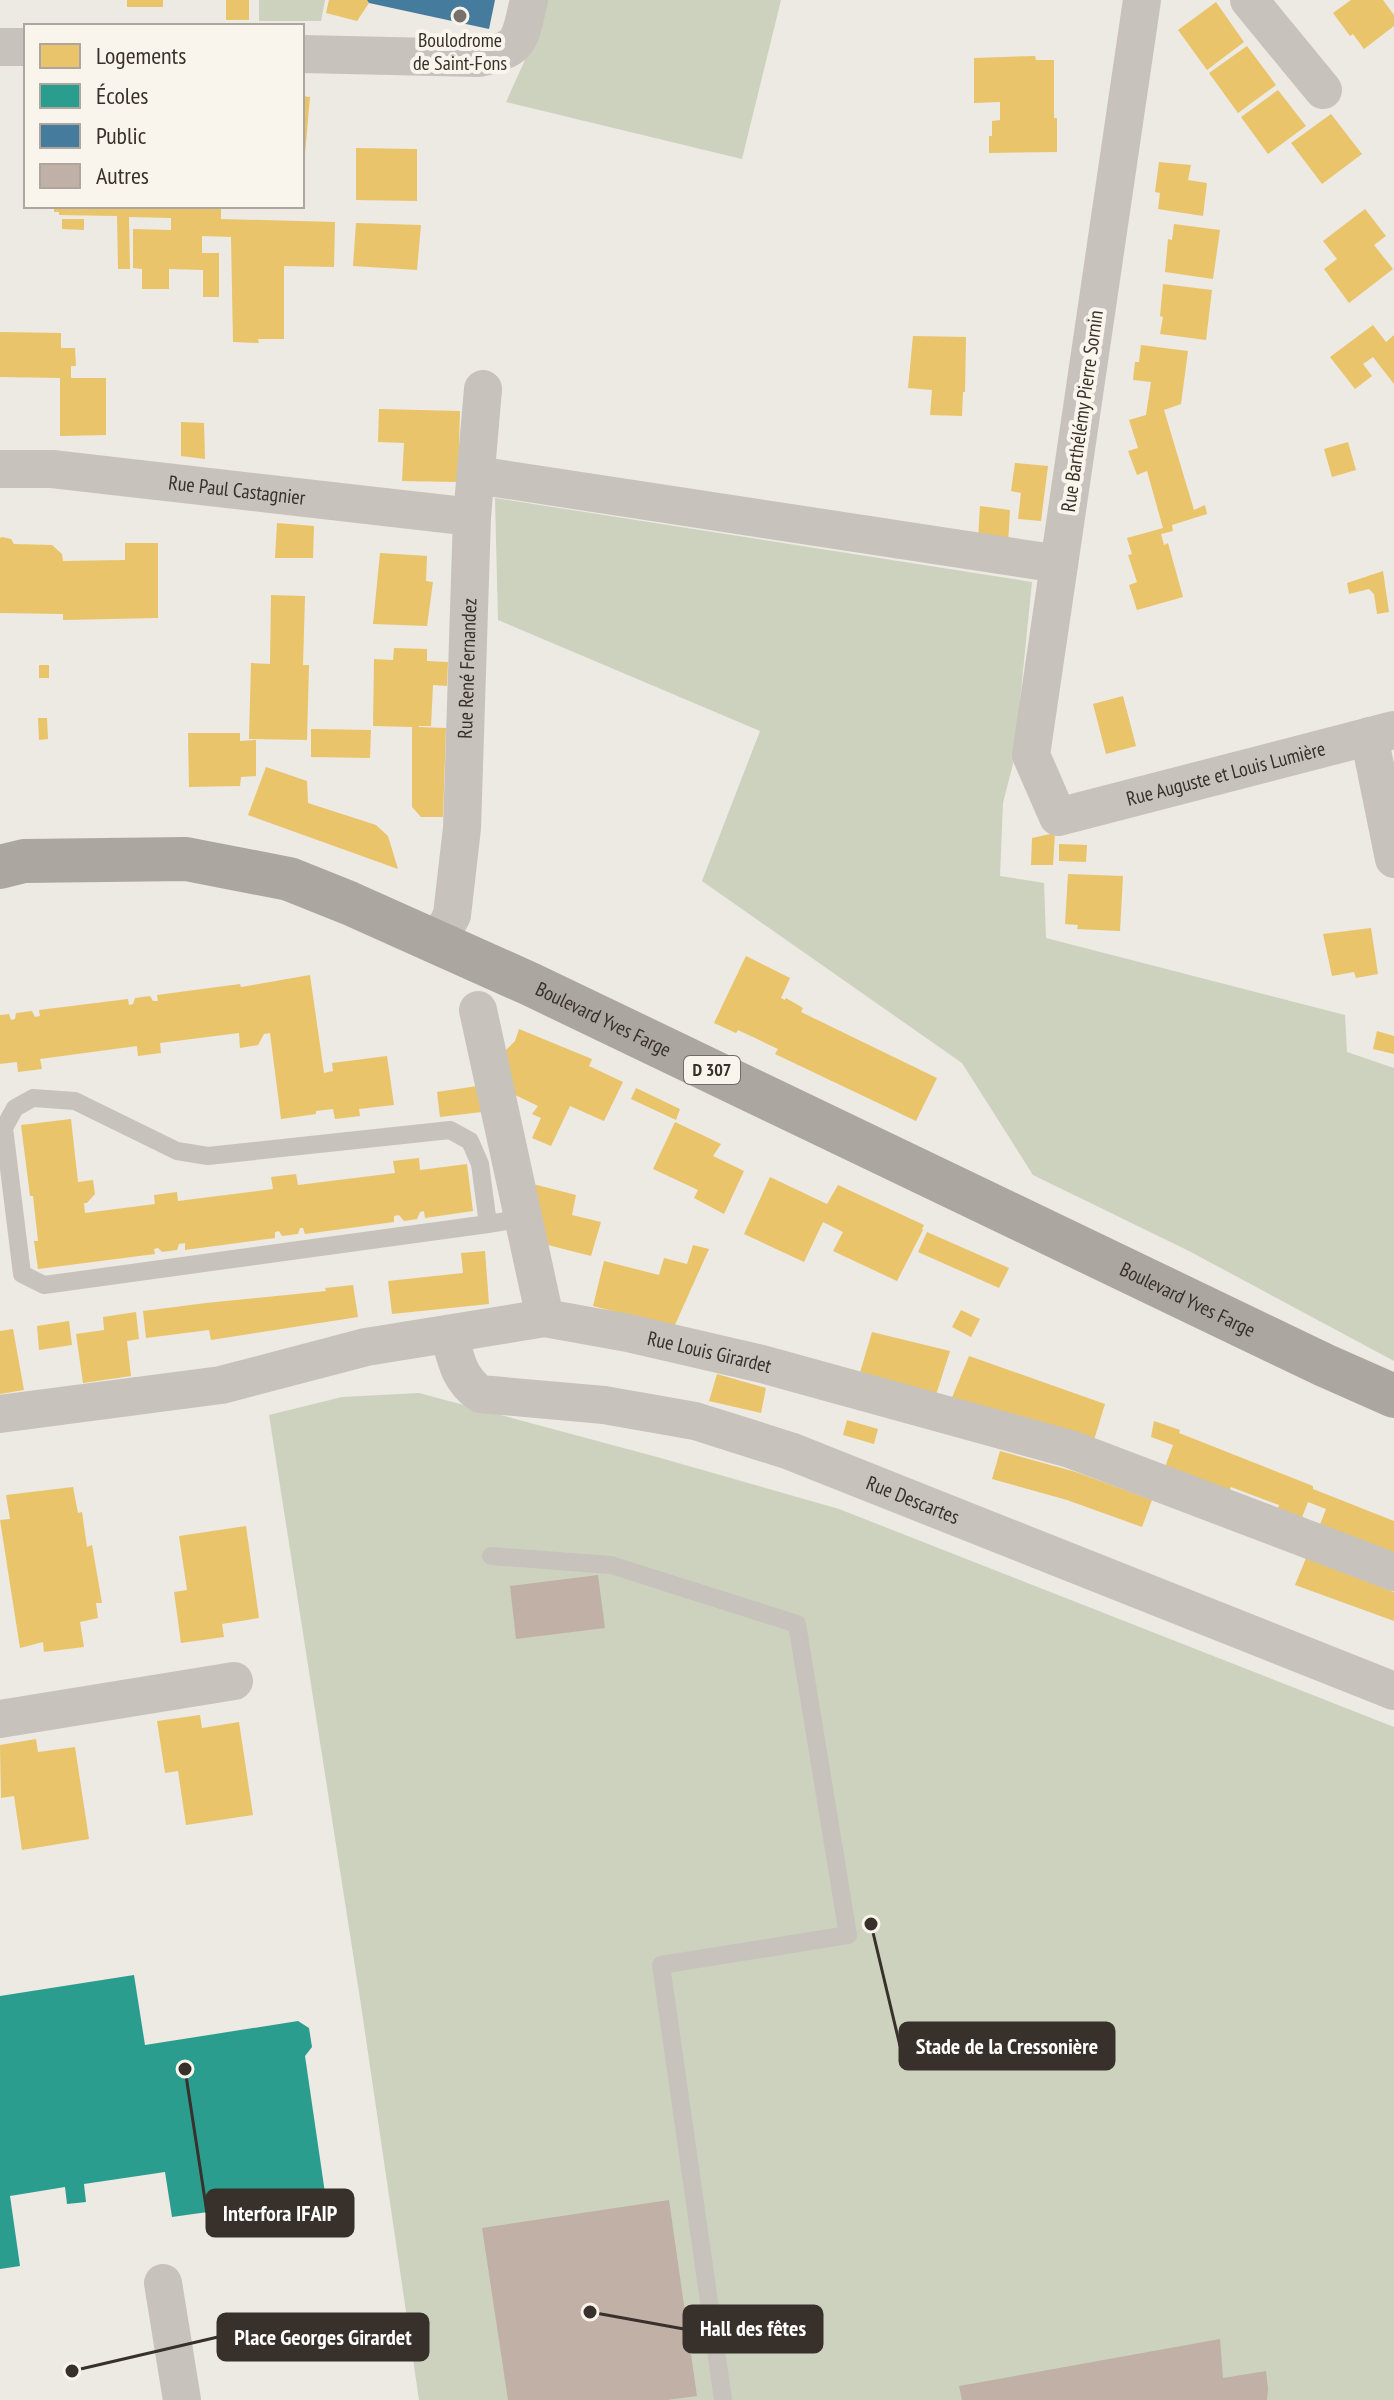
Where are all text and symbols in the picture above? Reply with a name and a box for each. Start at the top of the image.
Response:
marker: Boulodrome de Saint-Fons [451,7,469,25]
legend [24,24,304,208]
place label: Boulodrome de Saint-Fons [413,27,507,76]
text: Logements [96,40,186,71]
text: Écoles [96,80,148,111]
text: Public [96,120,147,151]
text: Autres [96,160,149,191]
street label: Rue Barthélémy Pierre Sornin [1055,308,1109,514]
street label: Rue Paul Castagnier [167,469,307,511]
street label: Rue René Fernandez [452,598,482,739]
street label: Rue Auguste et Louis Lumière [1123,735,1328,812]
street label: Boulevard Yves Farge [531,976,675,1063]
road number: D 307 [684,1056,740,1084]
street label: Boulevard Yves Farge [1116,1256,1260,1343]
street label: Rue Louis Girardet [645,1325,775,1379]
street label: Rue Descartes [863,1470,963,1530]
callout: Stade de la Cressonière [900,2023,1114,2069]
text: Stade de la Cressonière [916,2032,1098,2060]
callout: Interfora IFAIP [207,2190,353,2236]
text: Interfora IFAIP [223,2199,338,2227]
callout: Hall des fêtes [684,2306,822,2352]
callout: Place Georges Girardet [218,2314,428,2360]
text: Hall des fêtes [700,2314,806,2342]
text: Place Georges Girardet [234,2323,412,2351]

